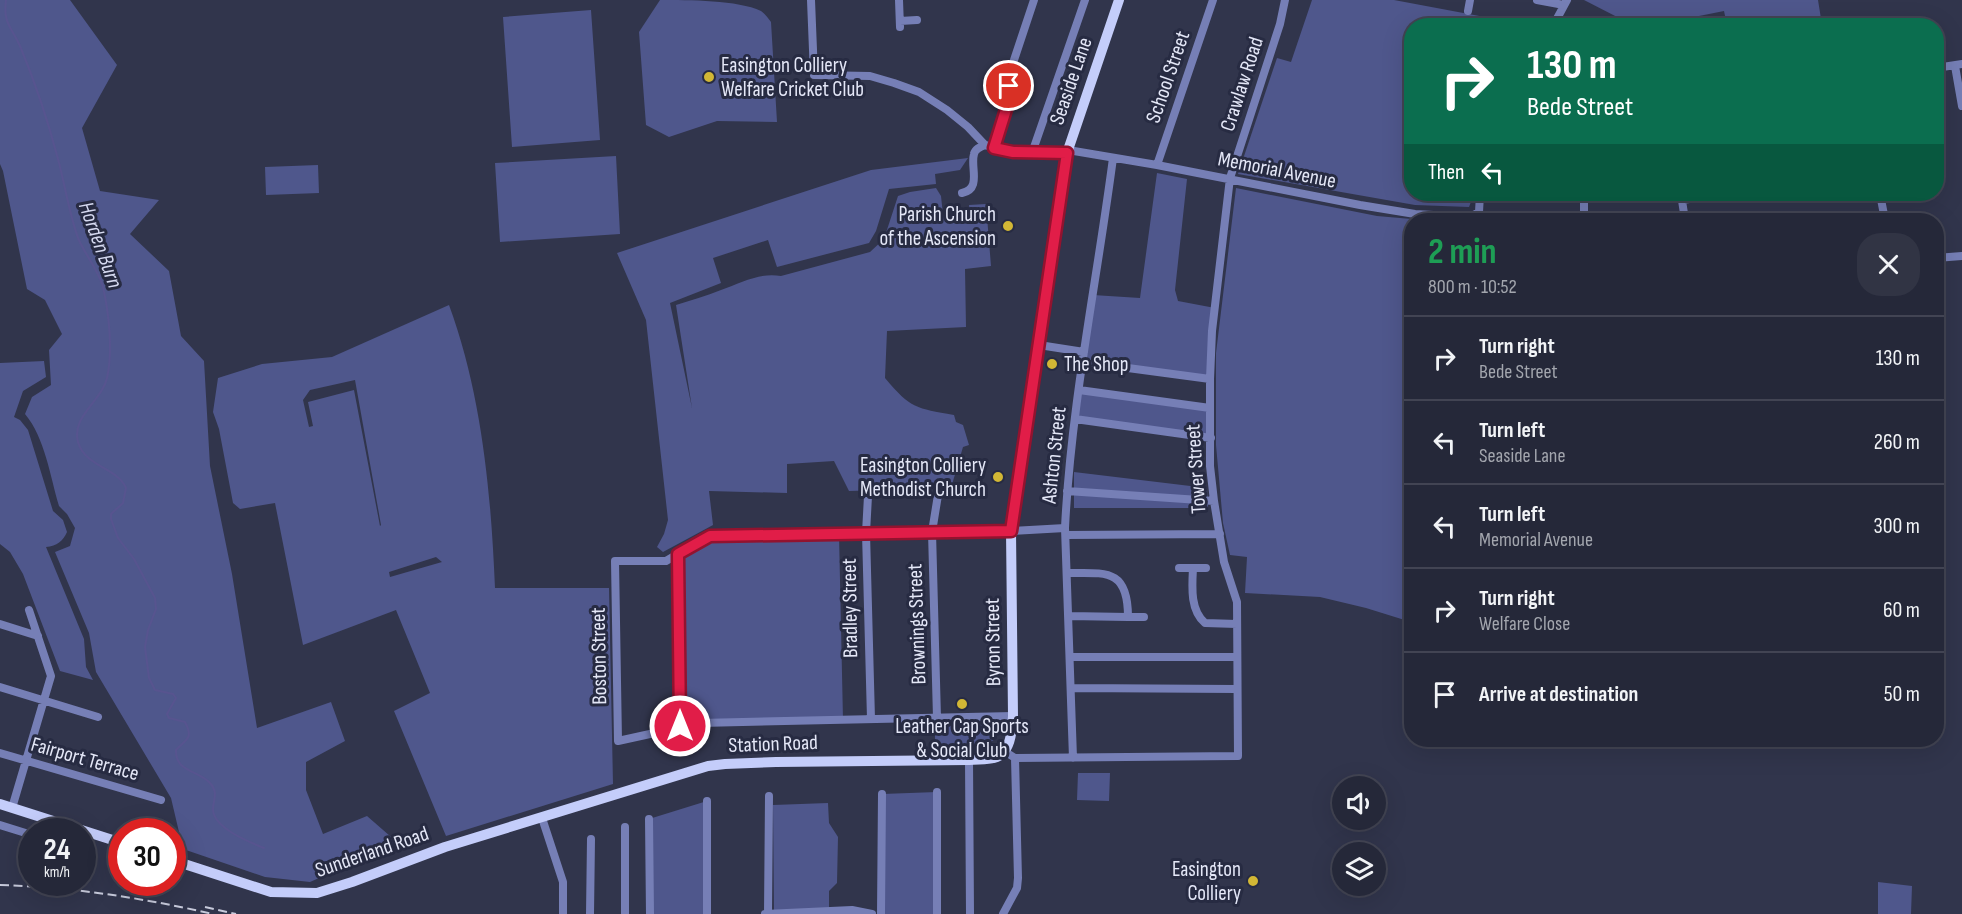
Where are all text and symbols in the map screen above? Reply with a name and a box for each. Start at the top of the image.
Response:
street label: School Street [1141,28,1195,126]
street label: Seaside Lane [1044,34,1098,128]
street label: Crawlaw Road [1215,34,1269,134]
text: 130 m [1527,40,1617,91]
icon: right [1428,42,1506,120]
place label: Easington Colliery Welfare Cricket Club [721,53,864,102]
pin [983,60,1034,111]
icon: arrive [992,69,1025,102]
marker: Easington Colliery Welfare Cricket Club [702,70,716,84]
text: Bede Street [1527,91,1633,123]
street label: Memorial Avenue [1216,146,1338,194]
icon: left [1476,156,1509,189]
text: Then [1428,159,1464,186]
water label: Horden Burn [72,198,128,292]
place label: Parish Church of the Ascension [879,202,996,251]
marker: Parish Church of the Ascension [1001,219,1015,233]
text: 2 min [1428,231,1497,274]
button: close [1857,233,1920,296]
text: 800 m · 10:52 [1428,275,1517,299]
text: Turn right [1479,333,1555,360]
icon: right [1428,342,1461,375]
text: 130 m [1876,345,1920,372]
place label: The Shop [1064,352,1129,377]
marker: The Shop [1045,357,1059,371]
text: Bede Street [1479,360,1558,384]
street label: Ashton Street [1036,405,1072,506]
text: Turn left [1479,417,1545,444]
street label: Tower Street [1180,423,1212,515]
icon: left [1428,426,1461,459]
text: 260 m [1874,429,1920,456]
text: Seaside Lane [1479,444,1565,468]
place label: Easington Colliery Methodist Church [860,453,986,502]
marker: Easington Colliery Methodist Church [991,470,1005,484]
text: Turn left [1479,501,1545,528]
icon: left [1428,510,1461,543]
text: 300 m [1874,513,1920,540]
text: Memorial Avenue [1479,528,1593,552]
street label: Bradley Street [837,558,863,658]
street label: Brownings Street [902,563,932,685]
text: Turn right [1479,585,1555,612]
icon: right [1428,594,1461,627]
text: 60 m [1883,597,1920,624]
street label: Byron Street [980,598,1006,686]
street label: Boston Street [586,607,612,705]
text: Welfare Close [1479,612,1570,636]
icon: arrive [1428,678,1461,711]
text: Arrive at destination [1479,681,1638,708]
text: 50 m [1884,681,1920,708]
position arrow [648,694,712,758]
marker: Leather Cap Sports & Social Club [955,697,969,711]
place label: Leather Cap Sports & Social Club [895,714,1029,763]
street label: Station Road [728,730,818,758]
street label: Fairport Terrace [28,732,142,786]
map controls [1332,776,1386,896]
button: sound [1332,776,1386,830]
speed limit sign: 30 [108,818,186,896]
street label: Sunderland Road [312,821,432,883]
text: 24 [44,832,70,868]
button: layers [1332,842,1386,896]
place label: Easington Colliery [1172,857,1241,906]
text: km/h [44,863,70,882]
marker: Easington Colliery [1246,874,1260,888]

